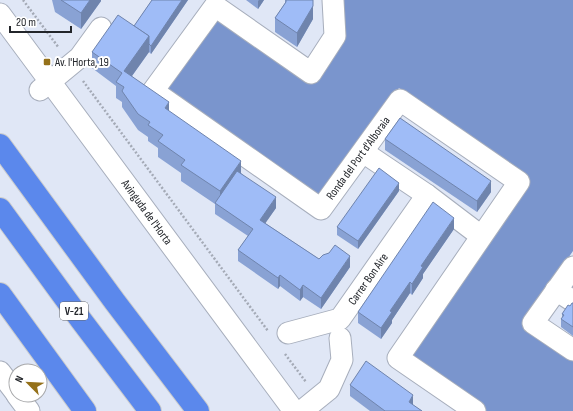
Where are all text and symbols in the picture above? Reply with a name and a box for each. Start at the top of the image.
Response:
scale bar [10,8,71,34]
text: 20 m [16,15,36,30]
place label: Av. l'Horta, 19 [54,55,109,70]
marker: Av. l'Horta, 19 [42,57,52,67]
street label: Ronda del Port d'Alboraia [323,113,394,203]
street label: Avinguda de l'Horta [117,176,176,248]
street label: Carrer Bon Aire [345,250,392,308]
road number: V-21 [60,302,88,320]
north arrow [8,363,48,403]
text: N [12,374,27,384]

